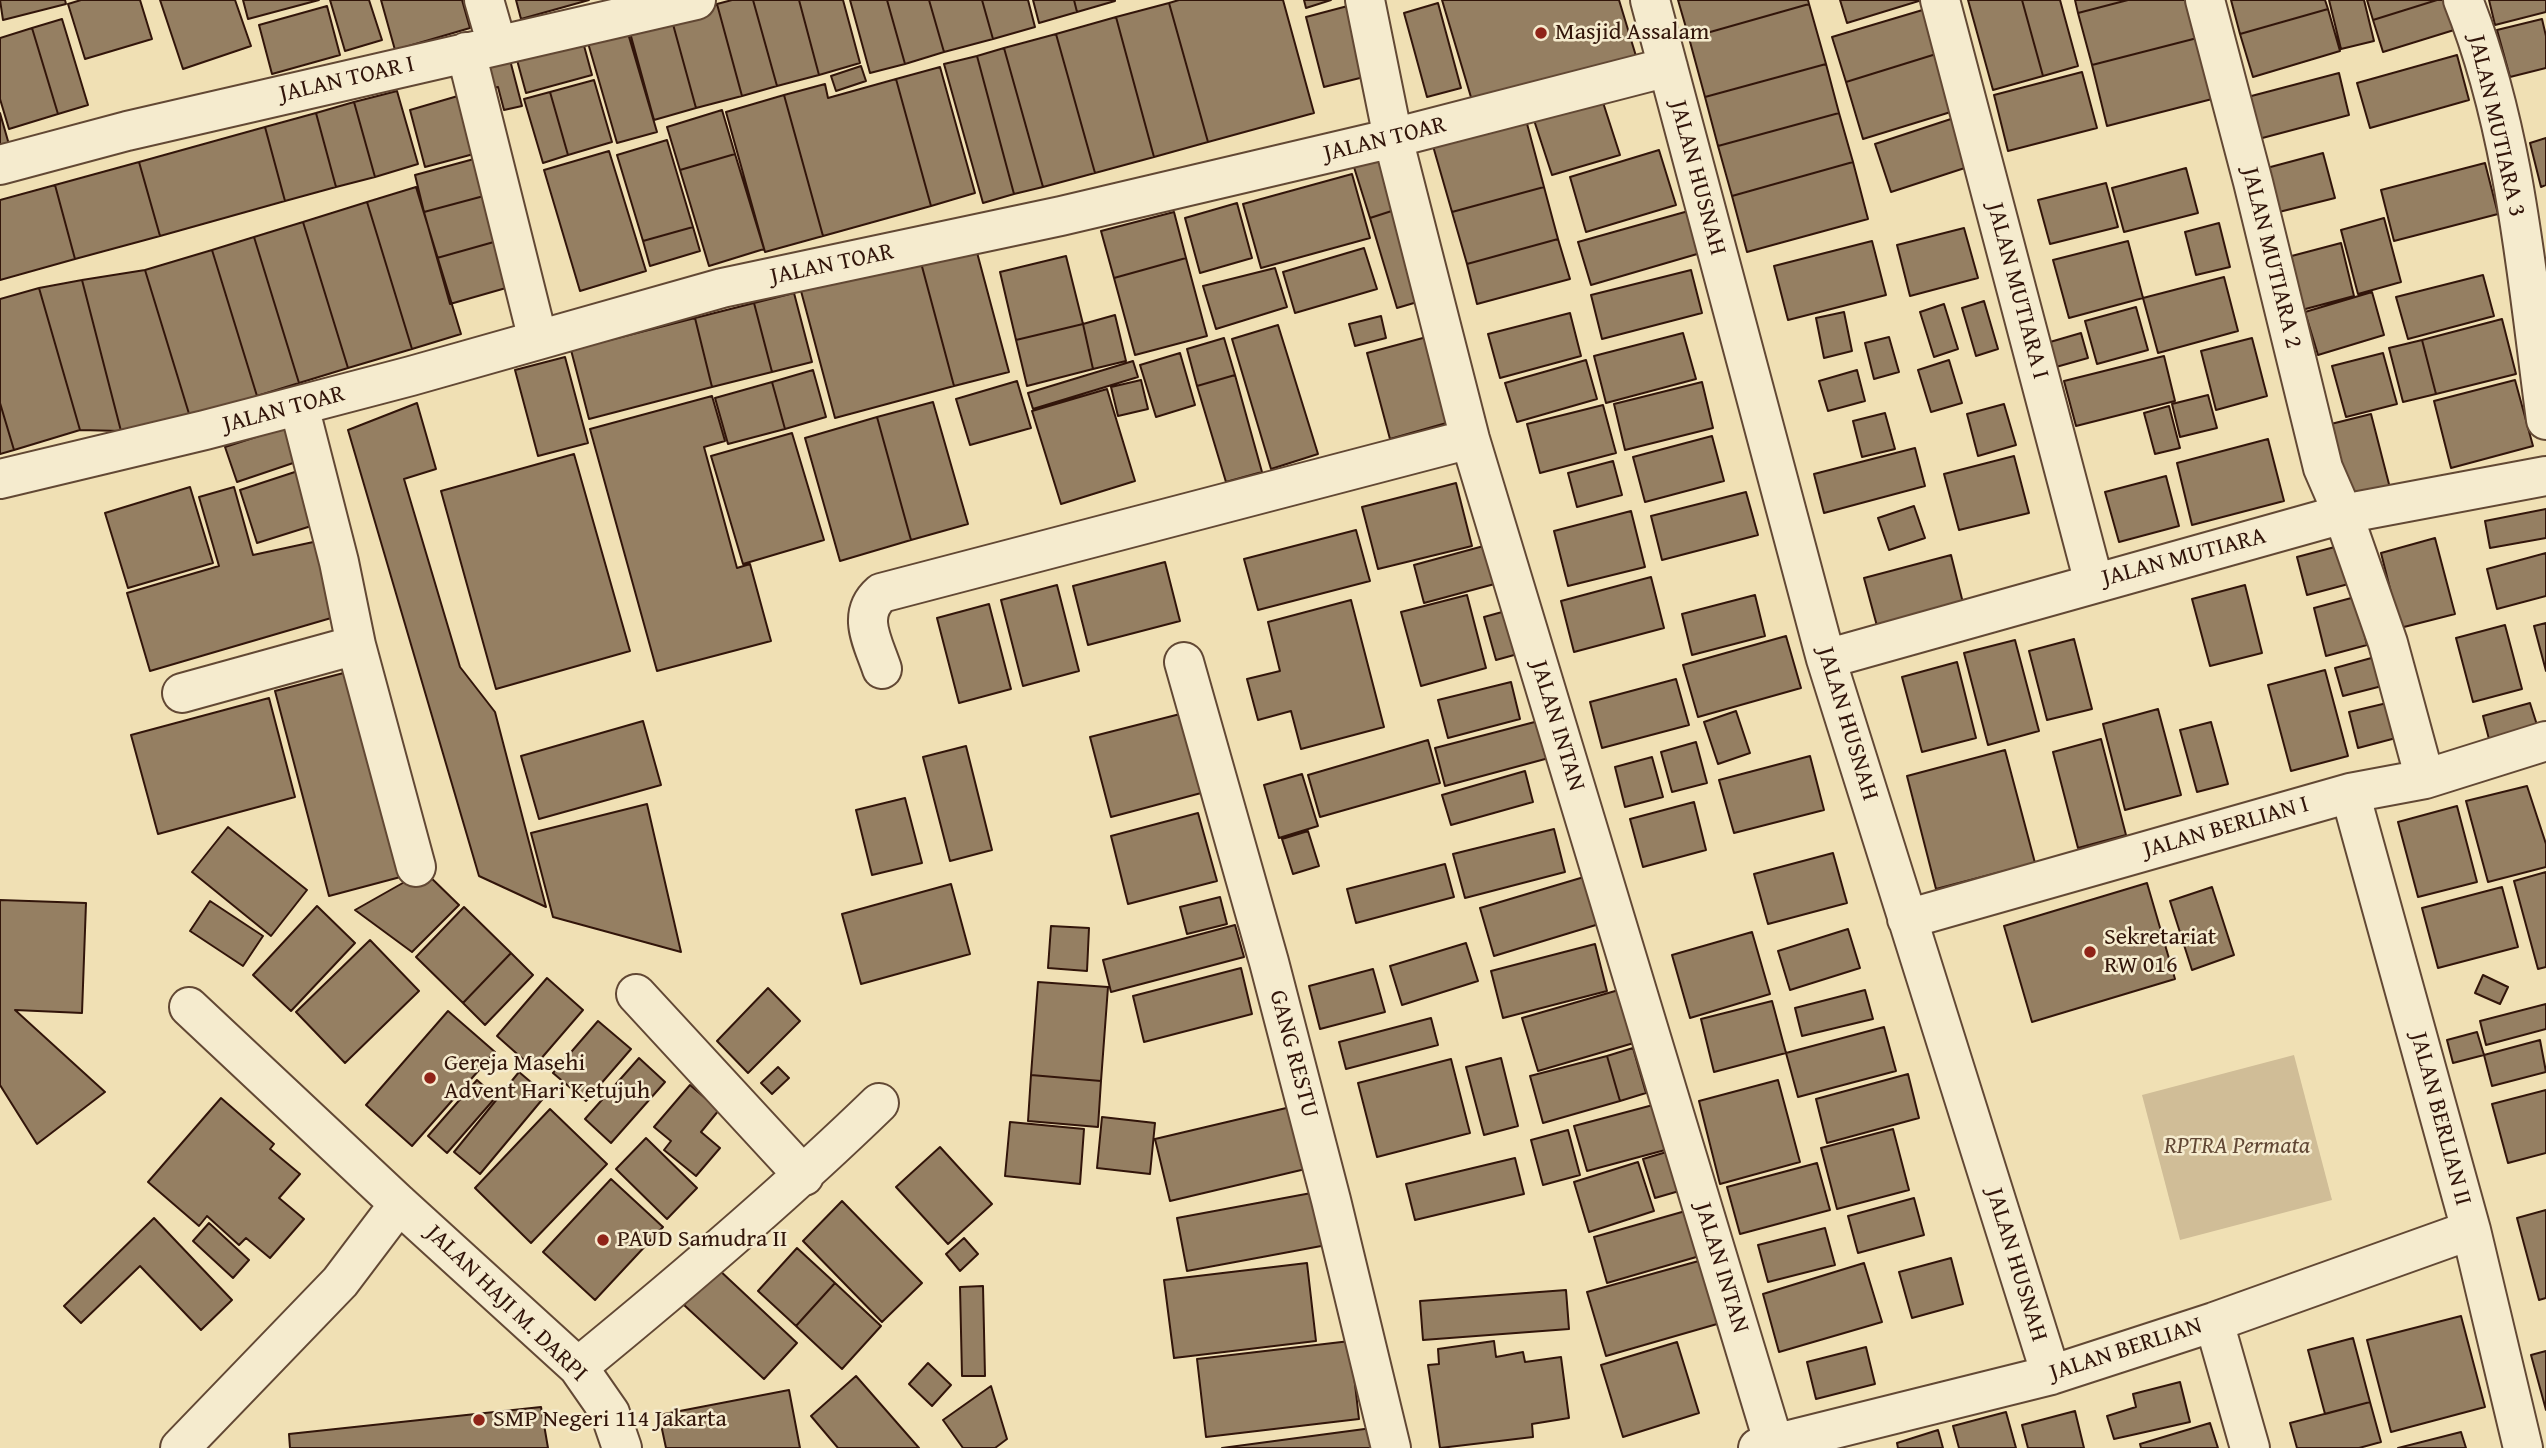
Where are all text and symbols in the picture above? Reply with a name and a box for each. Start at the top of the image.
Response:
place label: Masjid Assalam [1555,19,1709,47]
marker: Masjid Assalam [1533,25,1549,41]
street label: JALAN MUTIARA 3 [2461,32,2531,220]
street label: JALAN TOAR I [277,50,417,110]
street label: JALAN HUSNAH [1663,97,1731,259]
street label: JALAN TOAR [1321,111,1449,169]
street label: JALAN MUTIARA 2 [2235,165,2307,351]
street label: JALAN MUTIARA I [1980,200,2054,382]
street label: JALAN TOAR [768,238,896,292]
street label: JALAN TOAR [220,380,348,440]
street label: JALAN MUTIARA [2099,522,2269,594]
street label: JALAN HUSNAH [1810,644,1884,804]
street label: JALAN INTAN [1524,657,1590,795]
street label: JALAN BERLIAN I [2140,791,2312,865]
place label: Sekretariat RW 016 [2104,924,2216,980]
marker: Sekretariat RW 016 [2082,944,2098,960]
street label: GANG RESTU [1262,987,1324,1121]
street label: JALAN BERLIAN II [2403,1029,2477,1209]
place label: Gereja Masehi Advent Hari Ketujuh [444,1050,650,1106]
marker: Gereja Masehi Advent Hari Ketujuh [422,1070,438,1086]
park label: RPTRA Permata [2164,1133,2310,1161]
street label: JALAN HUSNAH [1979,1185,2053,1345]
street label: JALAN INTAN [1688,1199,1754,1337]
street label: JALAN HAJI M. DARPI [419,1220,593,1388]
place label: PAUD Samudra II [617,1226,787,1254]
marker: PAUD Samudra II [595,1232,611,1248]
street label: JALAN BERLIAN [2046,1312,2206,1388]
place label: SMP Negeri 114 Jakarta [493,1406,727,1434]
marker: SMP Negeri 114 Jakarta [471,1412,487,1428]

